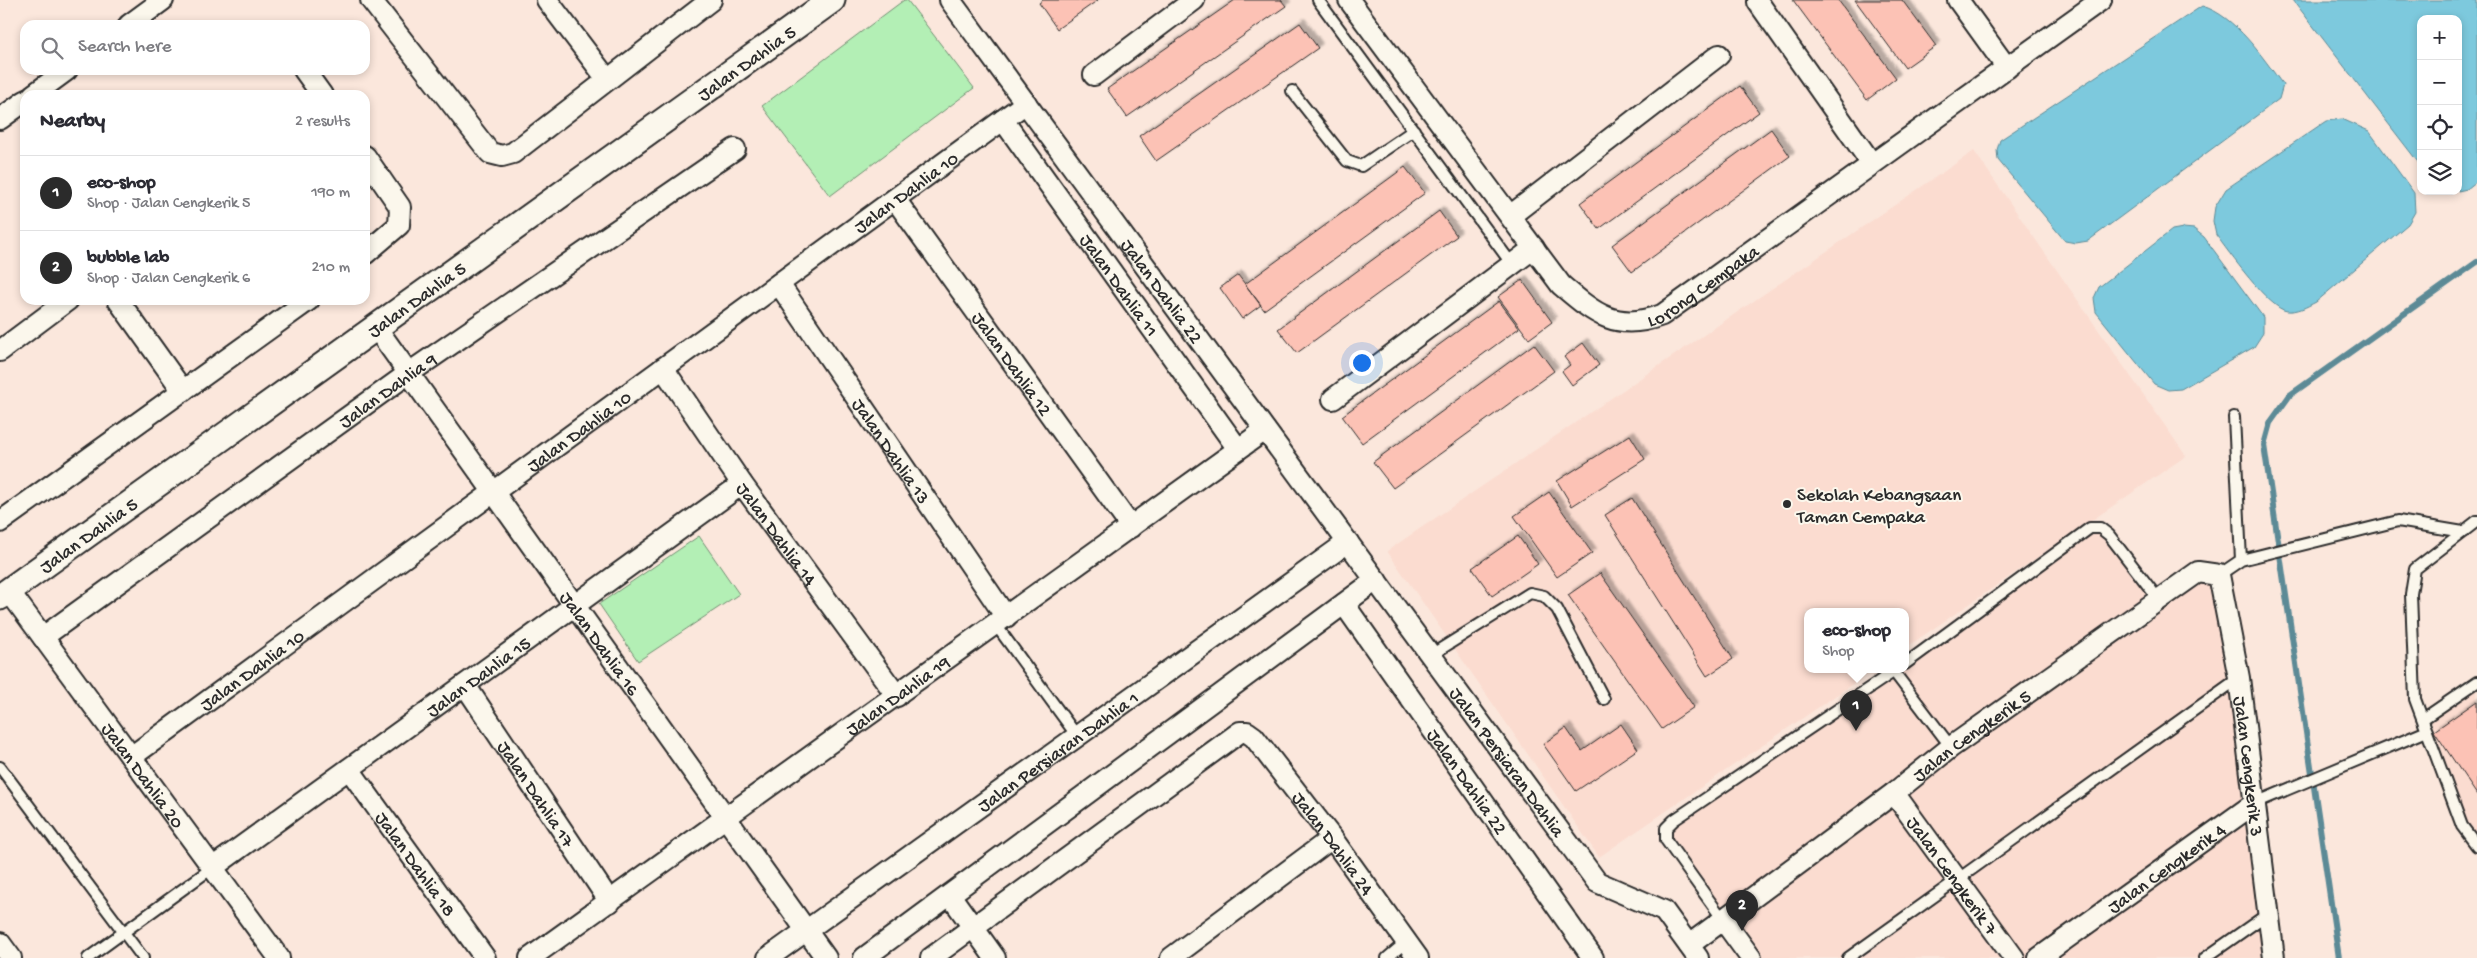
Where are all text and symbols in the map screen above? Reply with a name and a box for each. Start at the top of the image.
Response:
map controls [2417,15,2462,195]
button: + [2417,15,2462,60]
search box [20,20,370,75]
street label: Jalan Dahlia 5 [694,22,802,108]
icon: search [38,34,66,62]
text: Search here [78,36,172,59]
button: − [2417,60,2462,105]
button: locate [2417,105,2462,150]
text: Nearby [40,110,105,135]
text: 2 results [295,113,350,132]
street label: Jalan Dahlia 10 [851,148,964,240]
button: layers [2417,150,2462,195]
text: eco-shop [87,172,156,195]
text: 1 [53,184,59,203]
text: 190 m [311,184,350,203]
text: Shop · Jalan Cengkerik 5 [87,195,250,214]
street label: Jalan Dahlia 11 [1073,231,1162,342]
street label: Jalan Dahlia 22 [1114,236,1206,349]
street label: Lorong Cempaka [1645,240,1766,334]
text: bubble lab [87,247,169,270]
street label: Jalan Dahlia 5 [364,258,472,344]
text: 2 [52,259,60,278]
text: 210 m [311,259,350,278]
text: Shop · Jalan Cengkerik 6 [87,270,250,289]
street label: Jalan Dahlia 12 [965,309,1055,421]
street label: Jalan Dahlia 9 [336,349,443,435]
your location [1349,350,1375,376]
street label: Jalan Dahlia 10 [524,387,637,479]
street label: Jalan Dahlia 13 [845,395,934,509]
street label: Jalan Dahlia 14 [730,479,820,591]
place label: Sekolah Kebangsaan Taman Cempaka [1796,485,1961,530]
street label: Jalan Dahlia 5 [36,494,143,580]
marker: Sekolah Kebangsaan Taman Cempaka [1781,498,1793,510]
street label: Jalan Dahlia 16 [553,588,643,702]
popup [1804,608,1909,673]
text: eco-shop [1822,620,1891,643]
street label: Jalan Dahlia 10 [197,626,310,718]
street label: Jalan Dahlia 15 [423,633,536,724]
text: Shop [1822,643,1854,662]
street label: Jalan Dahlia 19 [843,652,956,742]
street label: Jalan Persiaran Dahlia [1443,684,1569,844]
street label: Jalan Cengkerik 5 [1909,686,2036,788]
street label: Jalan Persiaran Dahlia 1 [974,688,1144,819]
pin: 1 [1840,690,1872,731]
street label: Jalan Cengkerik 3 [2226,695,2267,838]
street label: Jalan Dahlia 20 [95,719,188,834]
street label: Jalan Dahlia 22 [1420,725,1511,840]
street label: Jalan Dahlia 17 [491,737,579,854]
street label: Jalan Dahlia 24 [1285,788,1377,901]
street label: Jalan Dahlia 18 [368,808,459,922]
street label: Jalan Cengkerik 7 [1900,813,2002,941]
street label: Jalan Cengkerik 4 [2104,820,2231,920]
pin: 2 [1726,890,1758,931]

